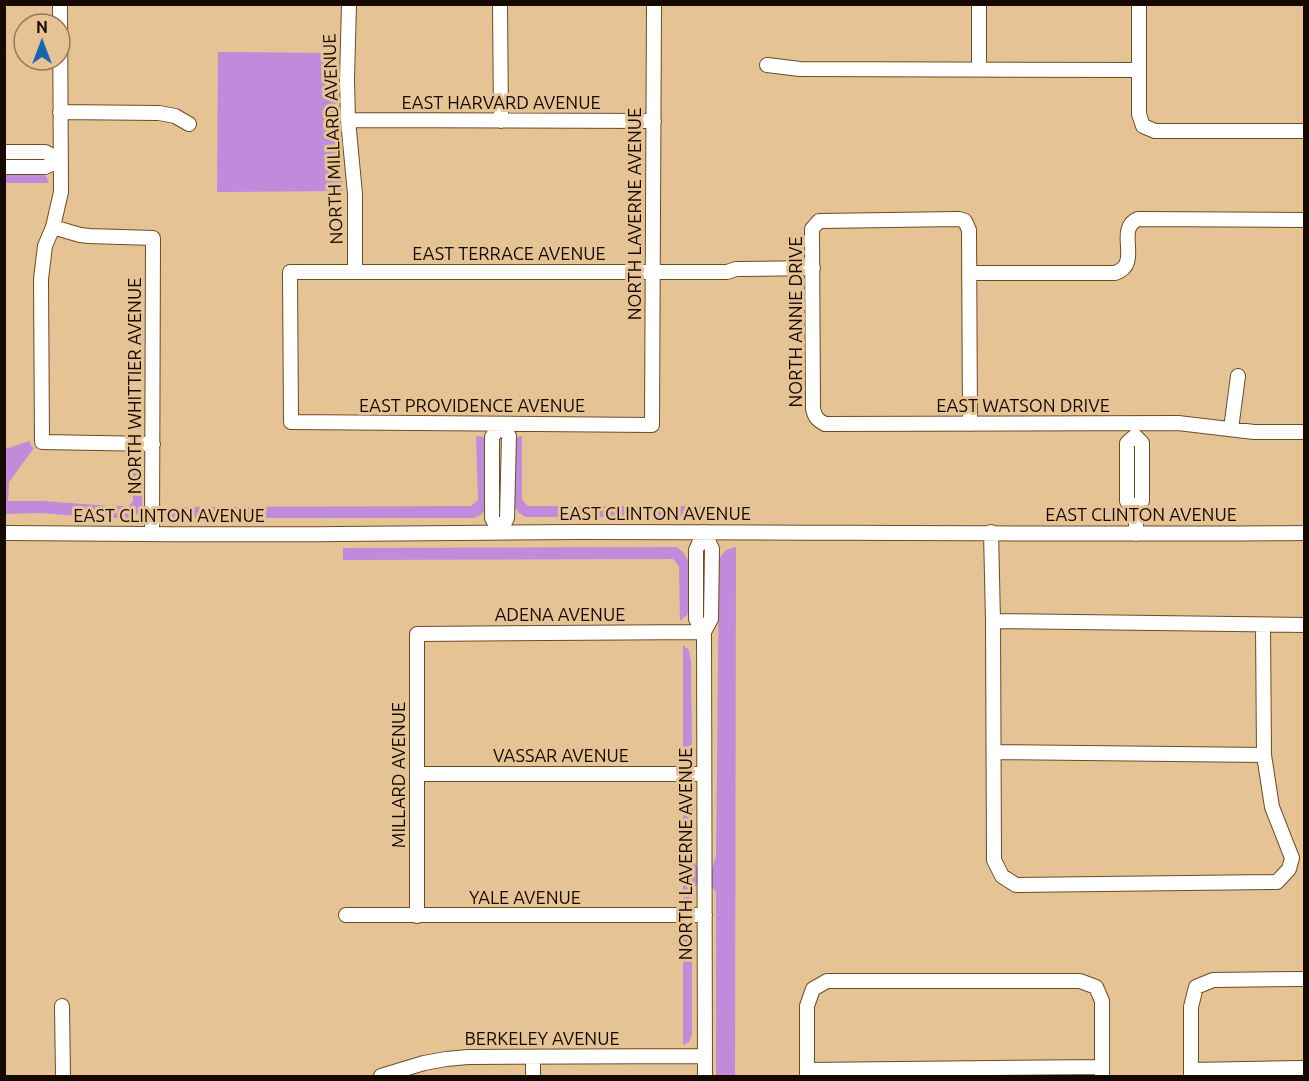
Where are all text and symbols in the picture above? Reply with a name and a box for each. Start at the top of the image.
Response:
north arrow [12,12,72,72]
text: N [36,18,48,36]
street label: NORTH MILLARD AVENUE [318,33,346,245]
street label: EAST HARVARD AVENUE [401,92,601,112]
street label: NORTH LAVERNE AVENUE [624,108,644,320]
street label: NORTH ANNIE DRIVE [785,236,805,408]
street label: EAST TERRACE AVENUE [412,243,606,263]
street label: NORTH WHITTIER AVENUE [124,278,144,494]
street label: EAST PROVIDENCE AVENUE [359,395,585,415]
street label: EAST WATSON DRIVE [936,395,1110,415]
street label: EAST CLINTON AVENUE [559,503,751,523]
street label: EAST CLINTON AVENUE [1045,504,1237,524]
street label: EAST CLINTON AVENUE [73,505,265,525]
street label: ADENA AVENUE [495,604,625,624]
street label: MILLARD AVENUE [388,702,408,848]
street label: VASSAR AVENUE [493,745,629,765]
street label: NORTH LAVERNE AVENUE [675,748,695,960]
street label: YALE AVENUE [469,887,581,907]
street label: BERKELEY AVENUE [464,1028,620,1048]

